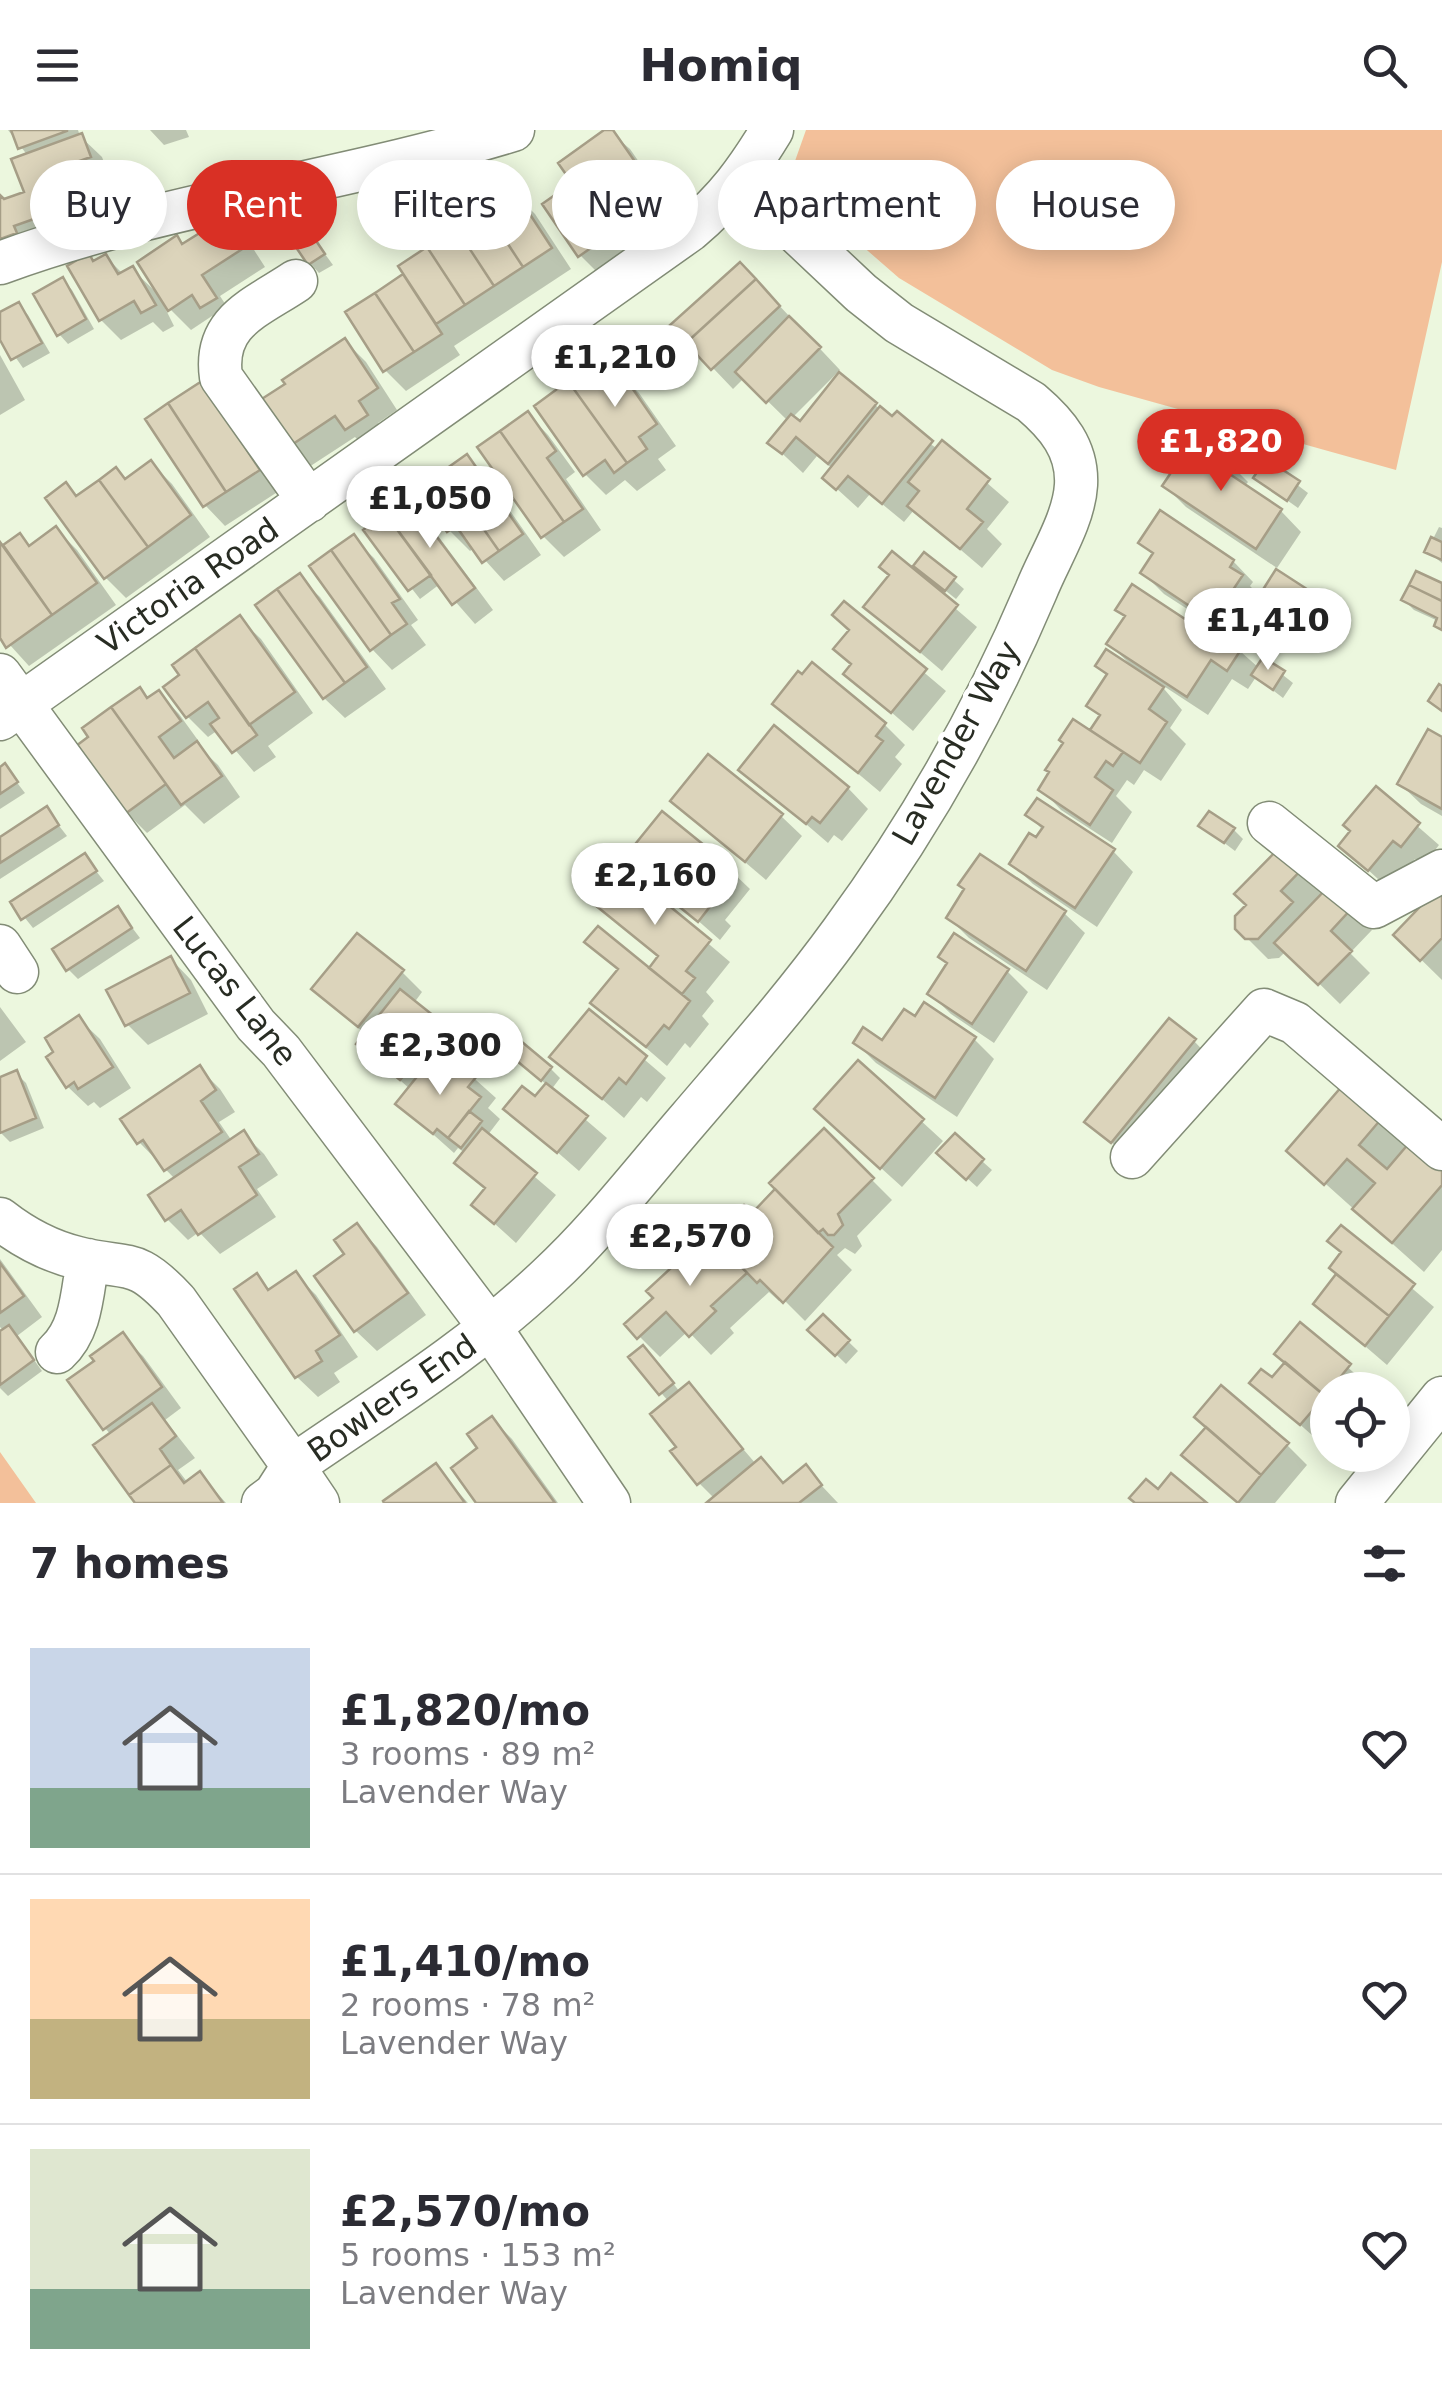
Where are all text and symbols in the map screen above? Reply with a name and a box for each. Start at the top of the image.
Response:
icon: menu [30,38,85,93]
icon: search [1357,38,1412,93]
text: Homiq [639,39,803,92]
chip: Buy [30,160,167,250]
chip: Rent [187,160,337,250]
chip: Filters [357,160,532,250]
chip: New [552,160,698,250]
chip: Apartment [718,160,976,250]
chip: House [996,160,1175,250]
pin: £1,210 [534,325,696,410]
text: £1,210 [553,338,677,376]
pin: £1,820 [1140,409,1302,494]
text: £1,820 [1159,422,1283,460]
pin: £1,050 [349,466,511,551]
text: £1,050 [368,479,492,517]
street label: Victoria Road [90,510,286,662]
pin: £1,410 [1187,588,1349,673]
text: £1,410 [1206,601,1330,639]
street label: Lavender Way [884,634,1028,852]
pin: £2,160 [574,843,736,928]
text: £2,160 [593,856,717,894]
street label: Lucas Lane [165,909,305,1073]
pin: £2,300 [359,1013,521,1098]
text: £2,300 [378,1026,502,1064]
pin: £2,570 [609,1204,771,1289]
text: £2,570 [628,1217,752,1255]
street label: Bowlers End [300,1326,484,1470]
map controls [1310,1372,1410,1472]
button: locate [1310,1372,1410,1472]
icon: filters [1357,1536,1412,1591]
text: 7 homes [30,1539,230,1588]
text: £1,820/mo [340,1686,590,1735]
icon: home [110,1688,230,1808]
icon: heart [1357,1721,1412,1776]
text: 3 rooms · 89 m² [340,1735,595,1773]
text: Lavender Way [340,1773,568,1811]
text: £1,410/mo [340,1937,590,1986]
icon: home [110,1939,230,2059]
icon: heart [1357,1972,1412,2027]
text: 2 rooms · 78 m² [340,1986,595,2024]
text: Lavender Way [340,2024,568,2062]
text: £2,570/mo [340,2187,590,2236]
icon: home [110,2189,230,2309]
icon: heart [1357,2222,1412,2277]
text: 5 rooms · 153 m² [340,2236,616,2274]
text: Lavender Way [340,2274,568,2312]

